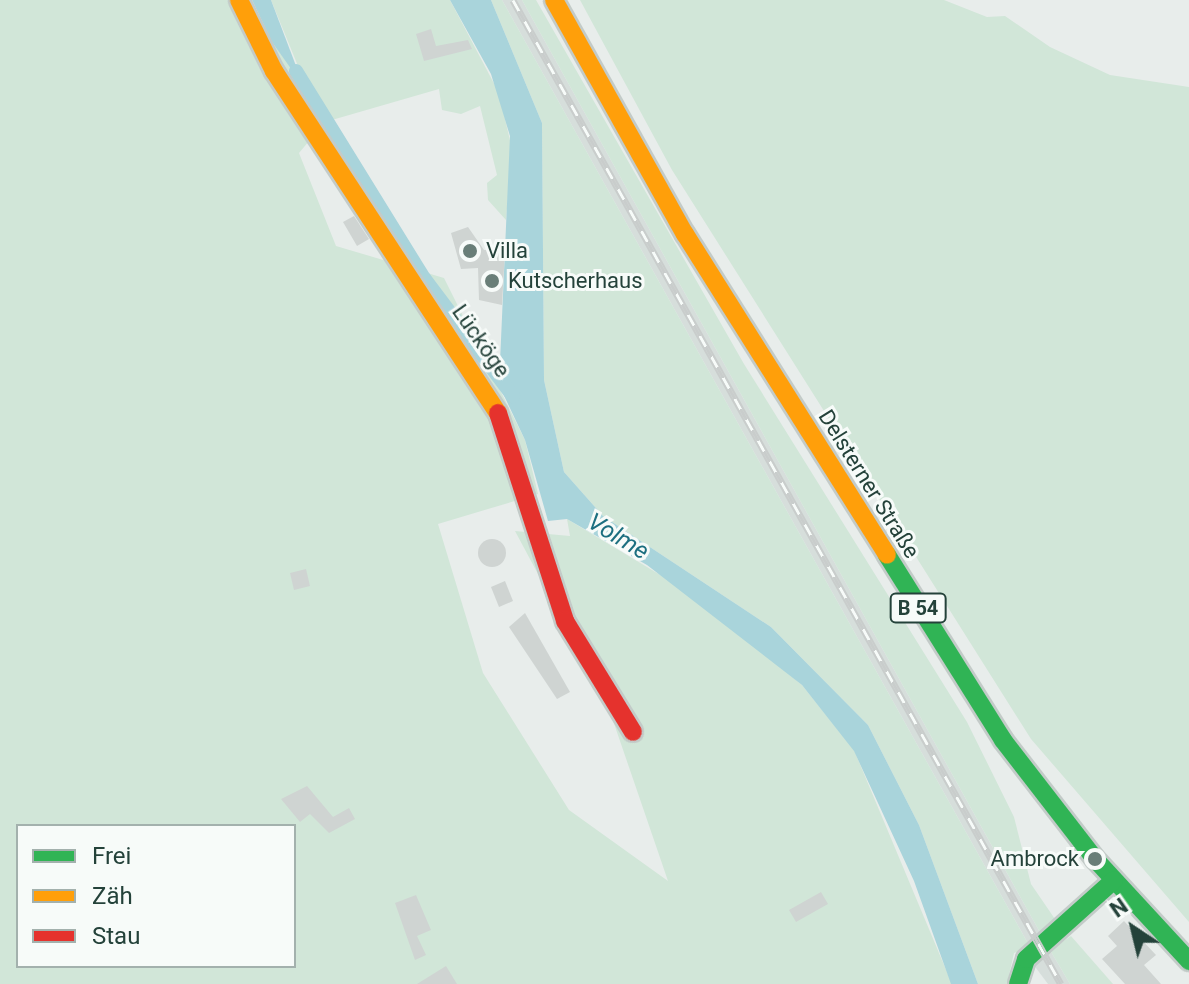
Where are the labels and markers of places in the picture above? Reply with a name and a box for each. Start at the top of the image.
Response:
place label: Villa [486,238,528,264]
marker: Villa [461,242,479,260]
place label: Kutscherhaus [508,268,643,294]
marker: Kutscherhaus [483,272,501,290]
place label: Ambrock [991,846,1079,872]
marker: Ambrock [1086,850,1104,868]

